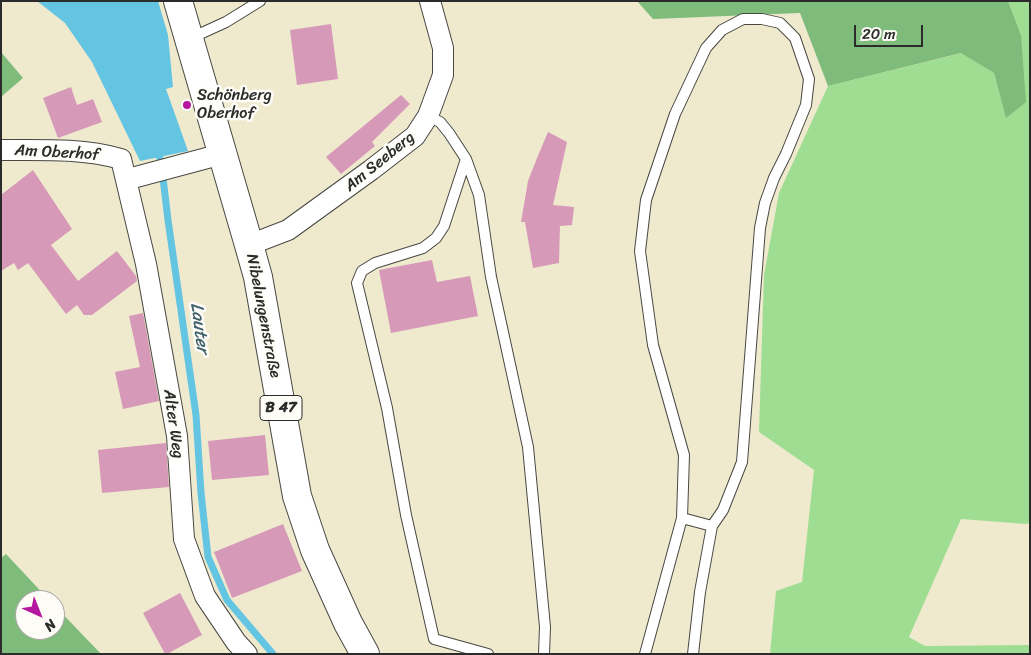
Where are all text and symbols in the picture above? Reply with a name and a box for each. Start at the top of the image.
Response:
scale bar [856,15,925,47]
text: 20 m [862,21,896,47]
place label: Schönberg Oberhof [197,86,272,124]
marker: Schönberg Oberhof [181,99,193,111]
street label: Am Seeberg [341,128,419,196]
street label: Am Oberhof [14,141,100,165]
street label: Nibelungenstraße [242,252,284,380]
water label: Lauter [185,301,213,355]
street label: Alter Weg [159,388,187,460]
road number: B 47 [260,396,302,420]
north arrow [15,590,65,640]
text: N [38,613,62,638]

